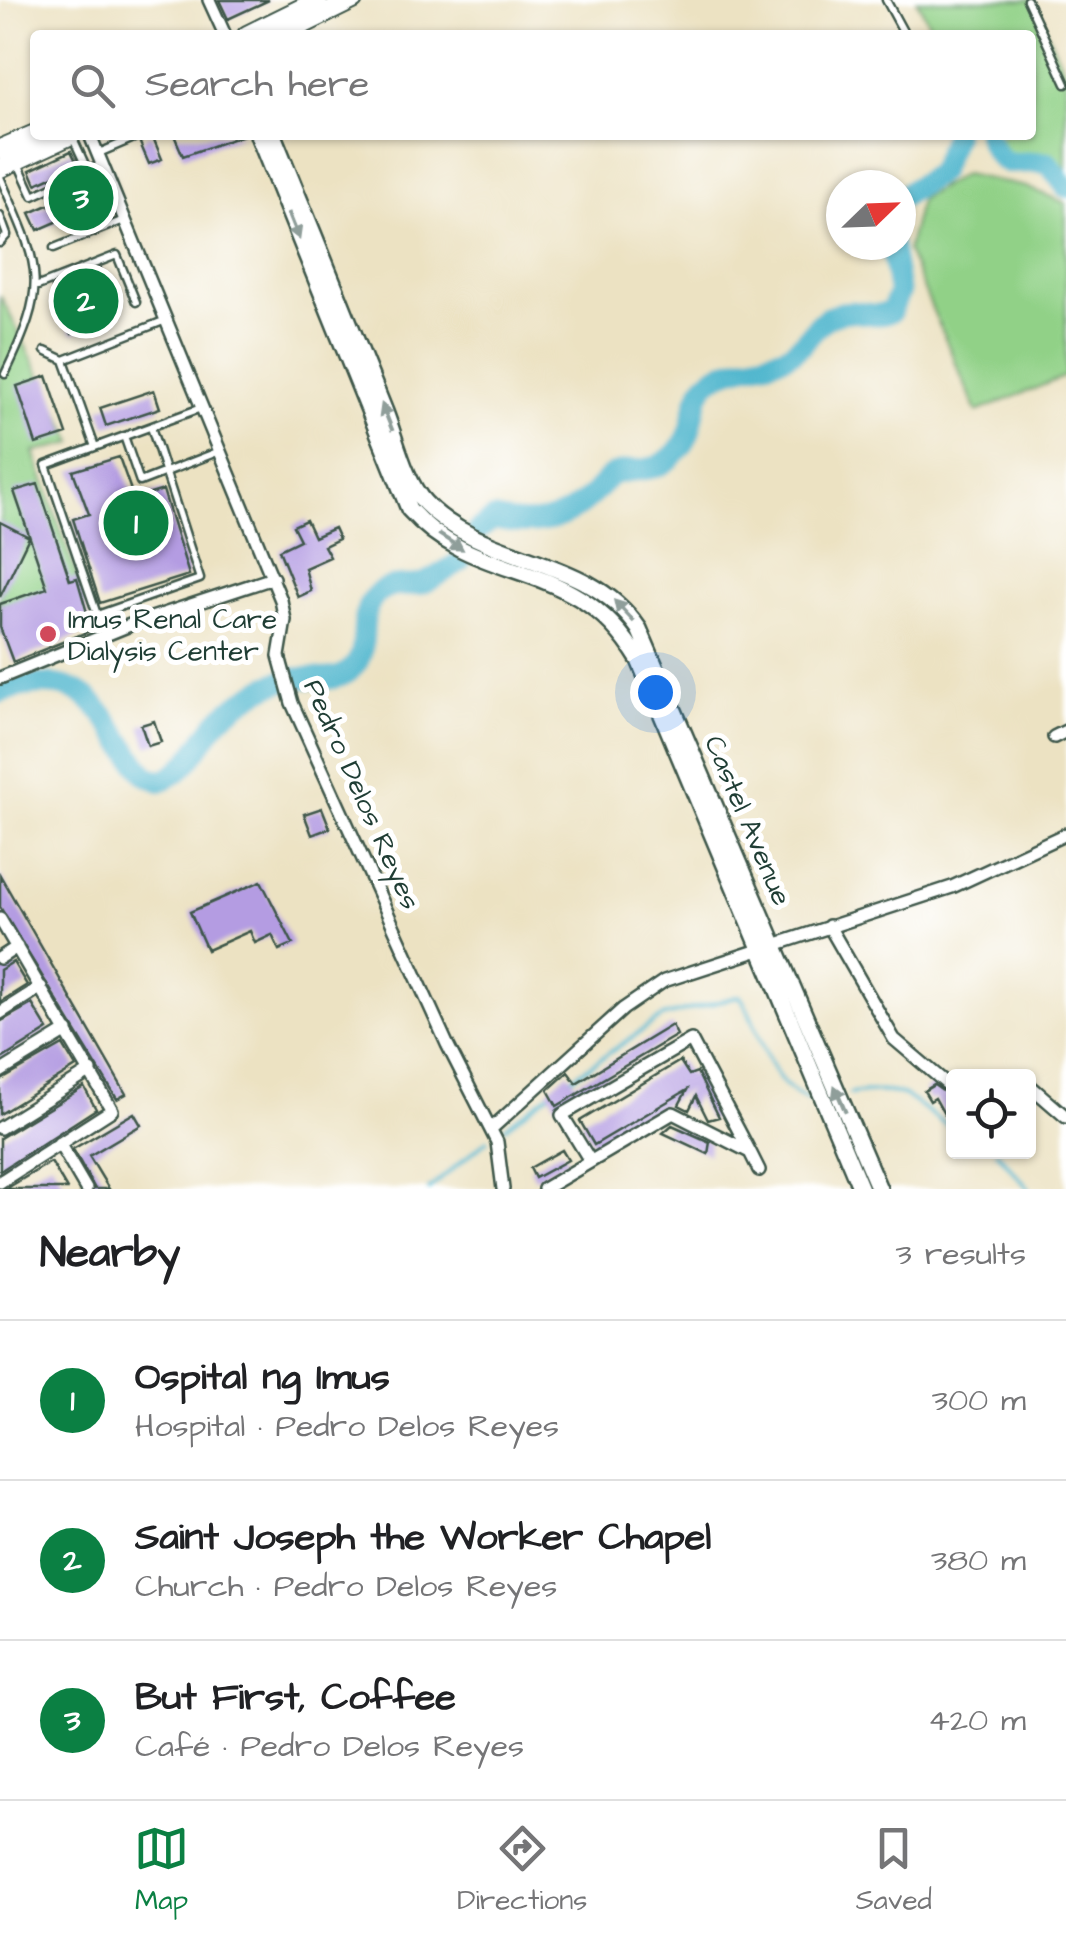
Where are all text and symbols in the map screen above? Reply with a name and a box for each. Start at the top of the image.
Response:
search box [30,30,1036,140]
icon: search [65,58,120,113]
text: Search here [145,59,369,111]
pin: 3 [48,160,114,236]
north arrow [826,170,916,260]
one-way arrow [286,211,302,241]
pin: 2 [54,264,118,338]
one-way arrow [378,401,394,431]
pin: 1 [104,486,168,560]
one-way arrow [437,533,465,551]
place label: Imus Renal Care Dialysis Center [68,600,277,673]
one-way arrow [613,600,636,624]
marker: Imus Renal Care Dialysis Center [37,623,59,645]
your location [630,667,681,718]
street label: Pedro Delos Reyes [292,673,430,917]
street label: Castel Avenue [694,730,801,912]
map controls [946,1069,1036,1159]
button: locate [946,1069,1036,1159]
one-way arrow [832,1084,848,1114]
text: Nearby [40,1225,180,1283]
text: 3 results [896,1232,1026,1277]
text: Ospital ng Imus [135,1352,390,1404]
text: 1 [70,1378,75,1423]
text: 300 m [932,1378,1026,1423]
text: Hospital · Pedro Delos Reyes [135,1404,559,1449]
text: Saint Joseph the Worker Chapel [135,1512,711,1564]
text: 2 [63,1538,82,1583]
text: 380 m [931,1538,1026,1583]
text: Church · Pedro Delos Reyes [135,1564,557,1609]
text: But First, Coffee [135,1672,456,1724]
text: 3 [64,1698,81,1743]
text: 420 m [928,1698,1026,1743]
text: Café · Pedro Delos Reyes [135,1724,524,1769]
tab: Map [134,1821,189,1920]
tab: Directions [457,1821,587,1920]
tab: Saved [856,1821,932,1920]

